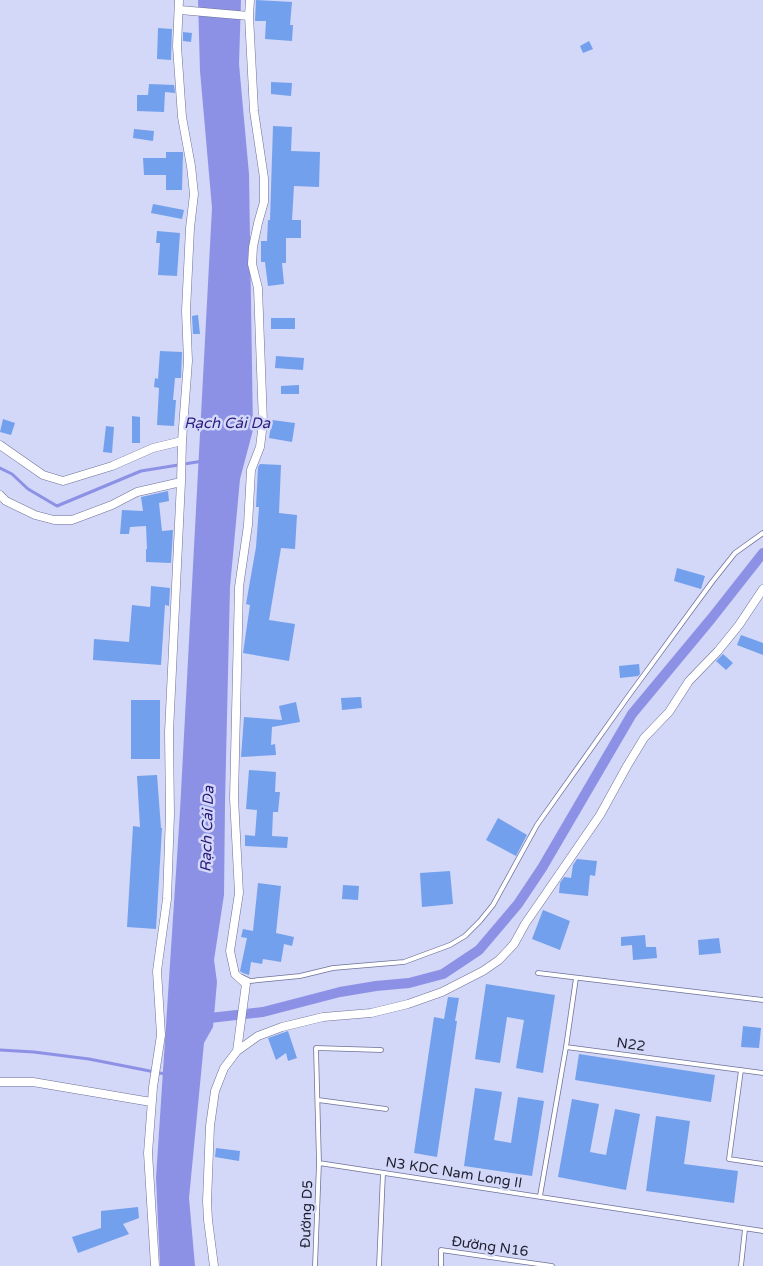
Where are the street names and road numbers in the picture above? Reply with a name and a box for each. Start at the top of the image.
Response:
street label: N22 [615,1034,646,1055]
street label: N3 KDC Nam Long II [384,1153,523,1192]
street label: Đường D5 [297,1180,316,1248]
street label: Đường N16 [450,1233,530,1260]

